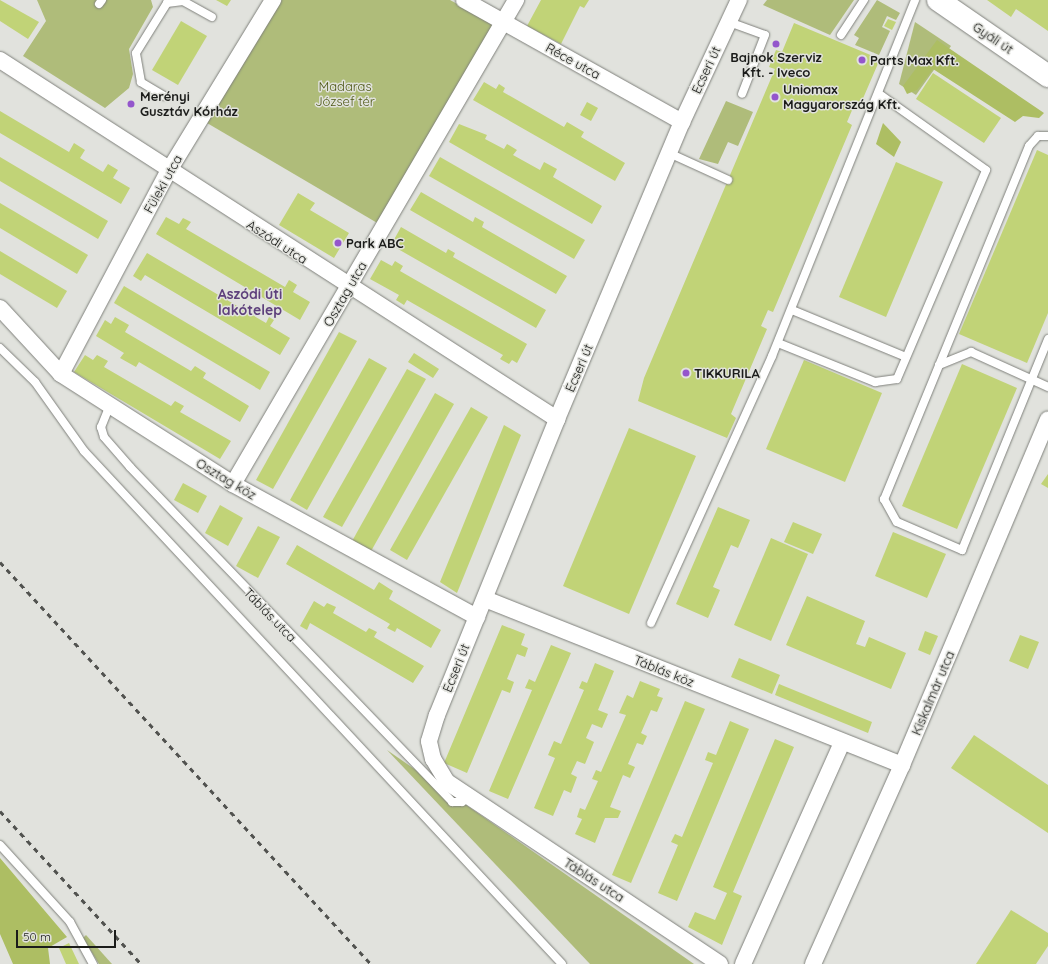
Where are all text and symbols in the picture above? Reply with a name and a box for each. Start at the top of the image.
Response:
street label: Gyáli út [970,19,1016,57]
marker: Bajnok Szerviz Kft. - Iveco [771,39,781,49]
street label: Réce utca [543,40,603,82]
street label: Ecseri út [688,44,724,96]
place label: Bajnok Szerviz Kft. - Iveco [730,50,822,81]
place label: Parts Max Kft. [870,52,959,68]
marker: Parts Max Kft. [857,55,867,65]
park label: Madaras József tér [315,79,375,110]
place label: Uniomax Magyarország Kft. [783,82,900,113]
place label: Merényi Gusztáv Kórház [140,89,238,120]
marker: Uniomax Magyarország Kft. [770,92,780,102]
marker: Merényi Gusztáv Kórház [125,98,137,110]
street label: Füleki utca [141,152,185,216]
street label: Aszódi utca [244,217,310,267]
place label: Park ABC [346,235,404,251]
marker: Park ABC [333,238,343,248]
street label: Osztag utca [320,259,370,329]
district label: Aszódi úti lakótelep [218,286,282,318]
street label: Ecseri út [562,342,596,394]
place label: TIKKURILA [694,365,760,381]
marker: TIKKURILA [681,368,691,378]
street label: Osztag köz [193,455,259,503]
street label: Táblás utca [240,585,300,645]
street label: Ecseri út [439,642,473,694]
street label: Kiskalmár utca [908,649,958,737]
street label: Táblás köz [632,652,696,690]
street label: Táblás utca [561,855,627,905]
scale bar [18,922,118,948]
text: 50 m [23,929,51,944]

